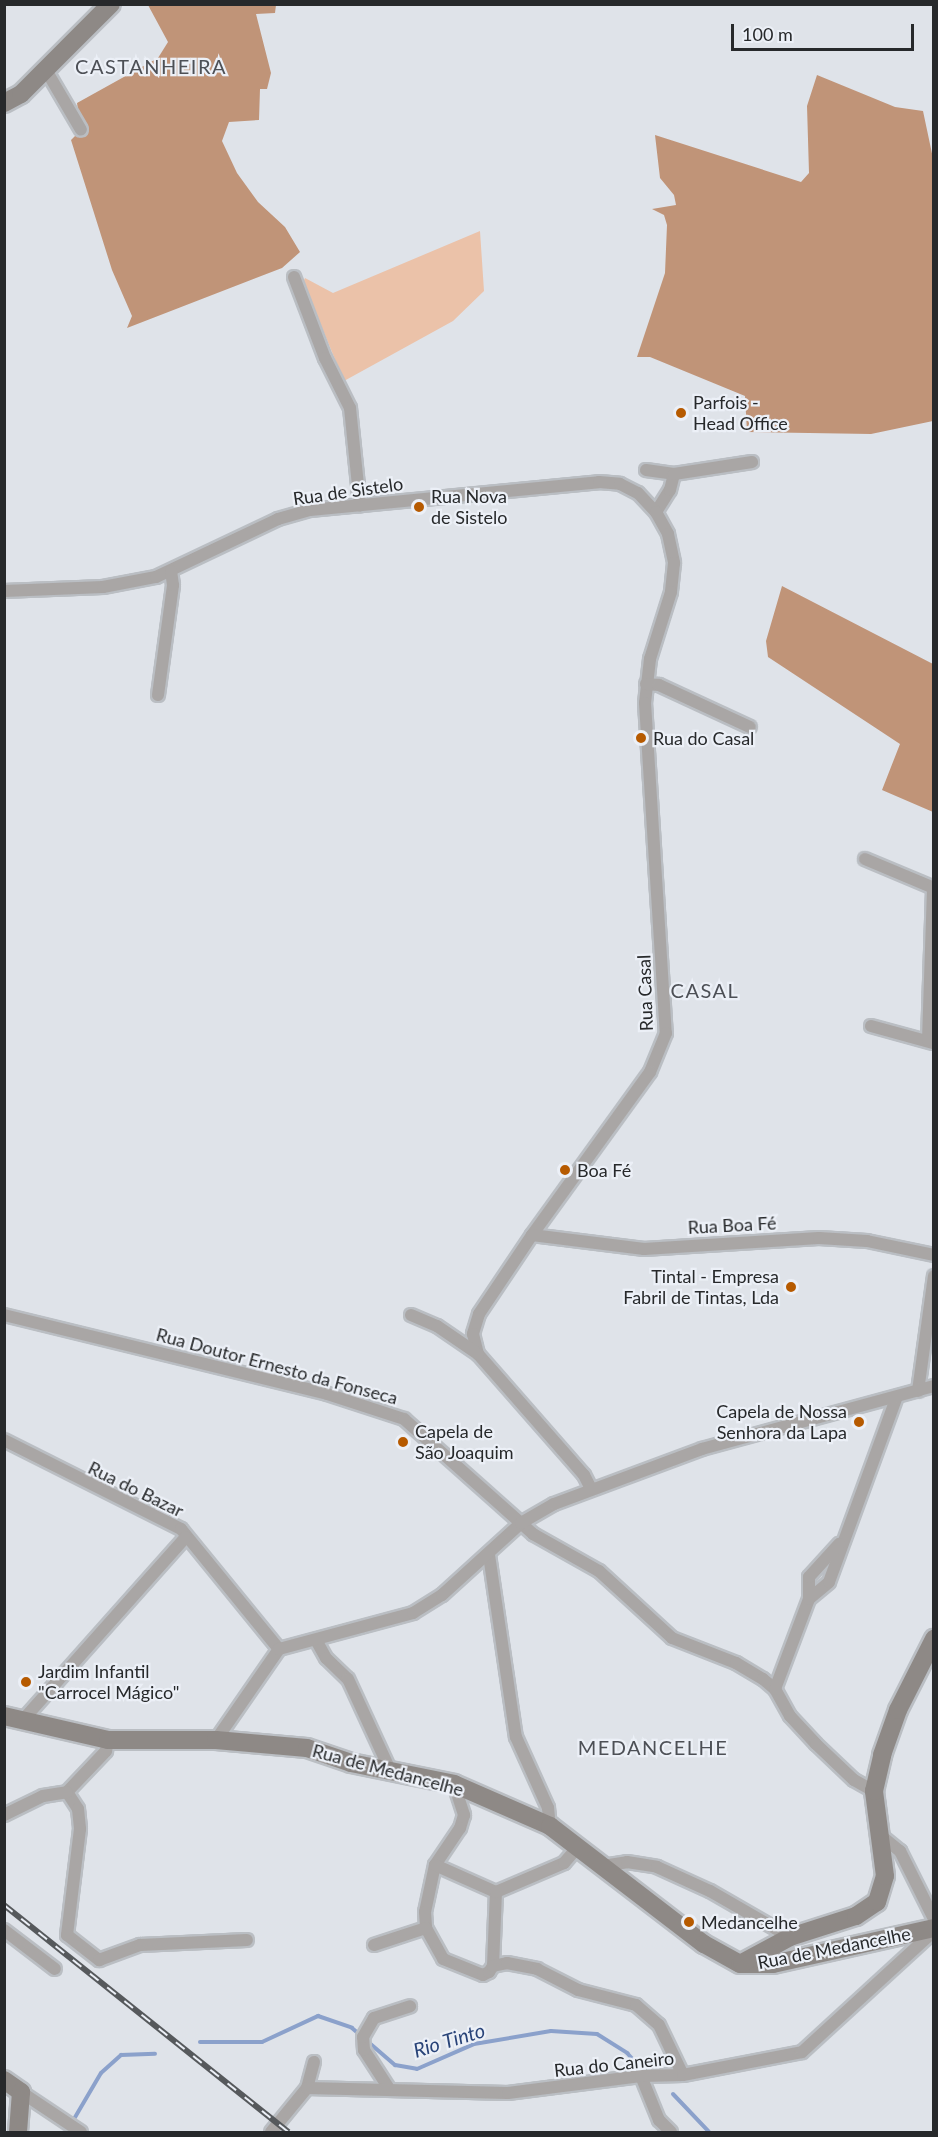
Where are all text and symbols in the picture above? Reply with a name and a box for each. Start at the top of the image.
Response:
scale bar [734,12,917,50]
text: 100 m [742,23,793,45]
district label: CASTANHEIRA [75,54,227,78]
place label: Parfois - Head Office [693,392,788,434]
marker: Parfois - Head Office [674,406,688,420]
street label: Rua de Sistelo [292,473,404,509]
place label: Rua Nova de Sistelo [431,486,507,528]
marker: Rua Nova de Sistelo [412,500,426,514]
place label: Rua do Casal [653,727,754,749]
marker: Rua do Casal [634,731,648,745]
street label: Rua Casal [633,954,657,1032]
district label: CASAL [671,978,739,1002]
place label: Boa Fé [577,1159,631,1181]
marker: Boa Fé [558,1163,572,1177]
street label: Rua Boa Fé [687,1212,777,1238]
place label: Tintal - Empresa Fabril de Tintas, Lda [623,1266,779,1308]
marker: Tintal - Empresa Fabril de Tintas, Lda [784,1280,798,1294]
street label: Rua Doutor Ernesto da Fonseca [154,1323,400,1409]
place label: Capela de Nossa Senhora da Lapa [716,1401,847,1444]
marker: Capela de Nossa Senhora da Lapa [852,1415,866,1429]
place label: Capela de São Joaquim [415,1421,514,1464]
marker: Capela de São Joaquim [396,1435,410,1449]
street label: Rua do Bazar [85,1457,187,1521]
place label: Jardim Infantil "Carrocel Mágico" [38,1661,179,1704]
marker: Jardim Infantil "Carrocel Mágico" [19,1675,33,1689]
district label: MEDANCELHE [578,1735,728,1759]
street label: Rua de Medancelhe [310,1739,466,1801]
place label: Medancelhe [701,1911,798,1933]
marker: Medancelhe [682,1915,696,1929]
street label: Rua de Medancelhe [756,1923,912,1973]
water label: Rio Tinto [410,2018,488,2062]
street label: Rua do Caneiro [553,2047,675,2081]

